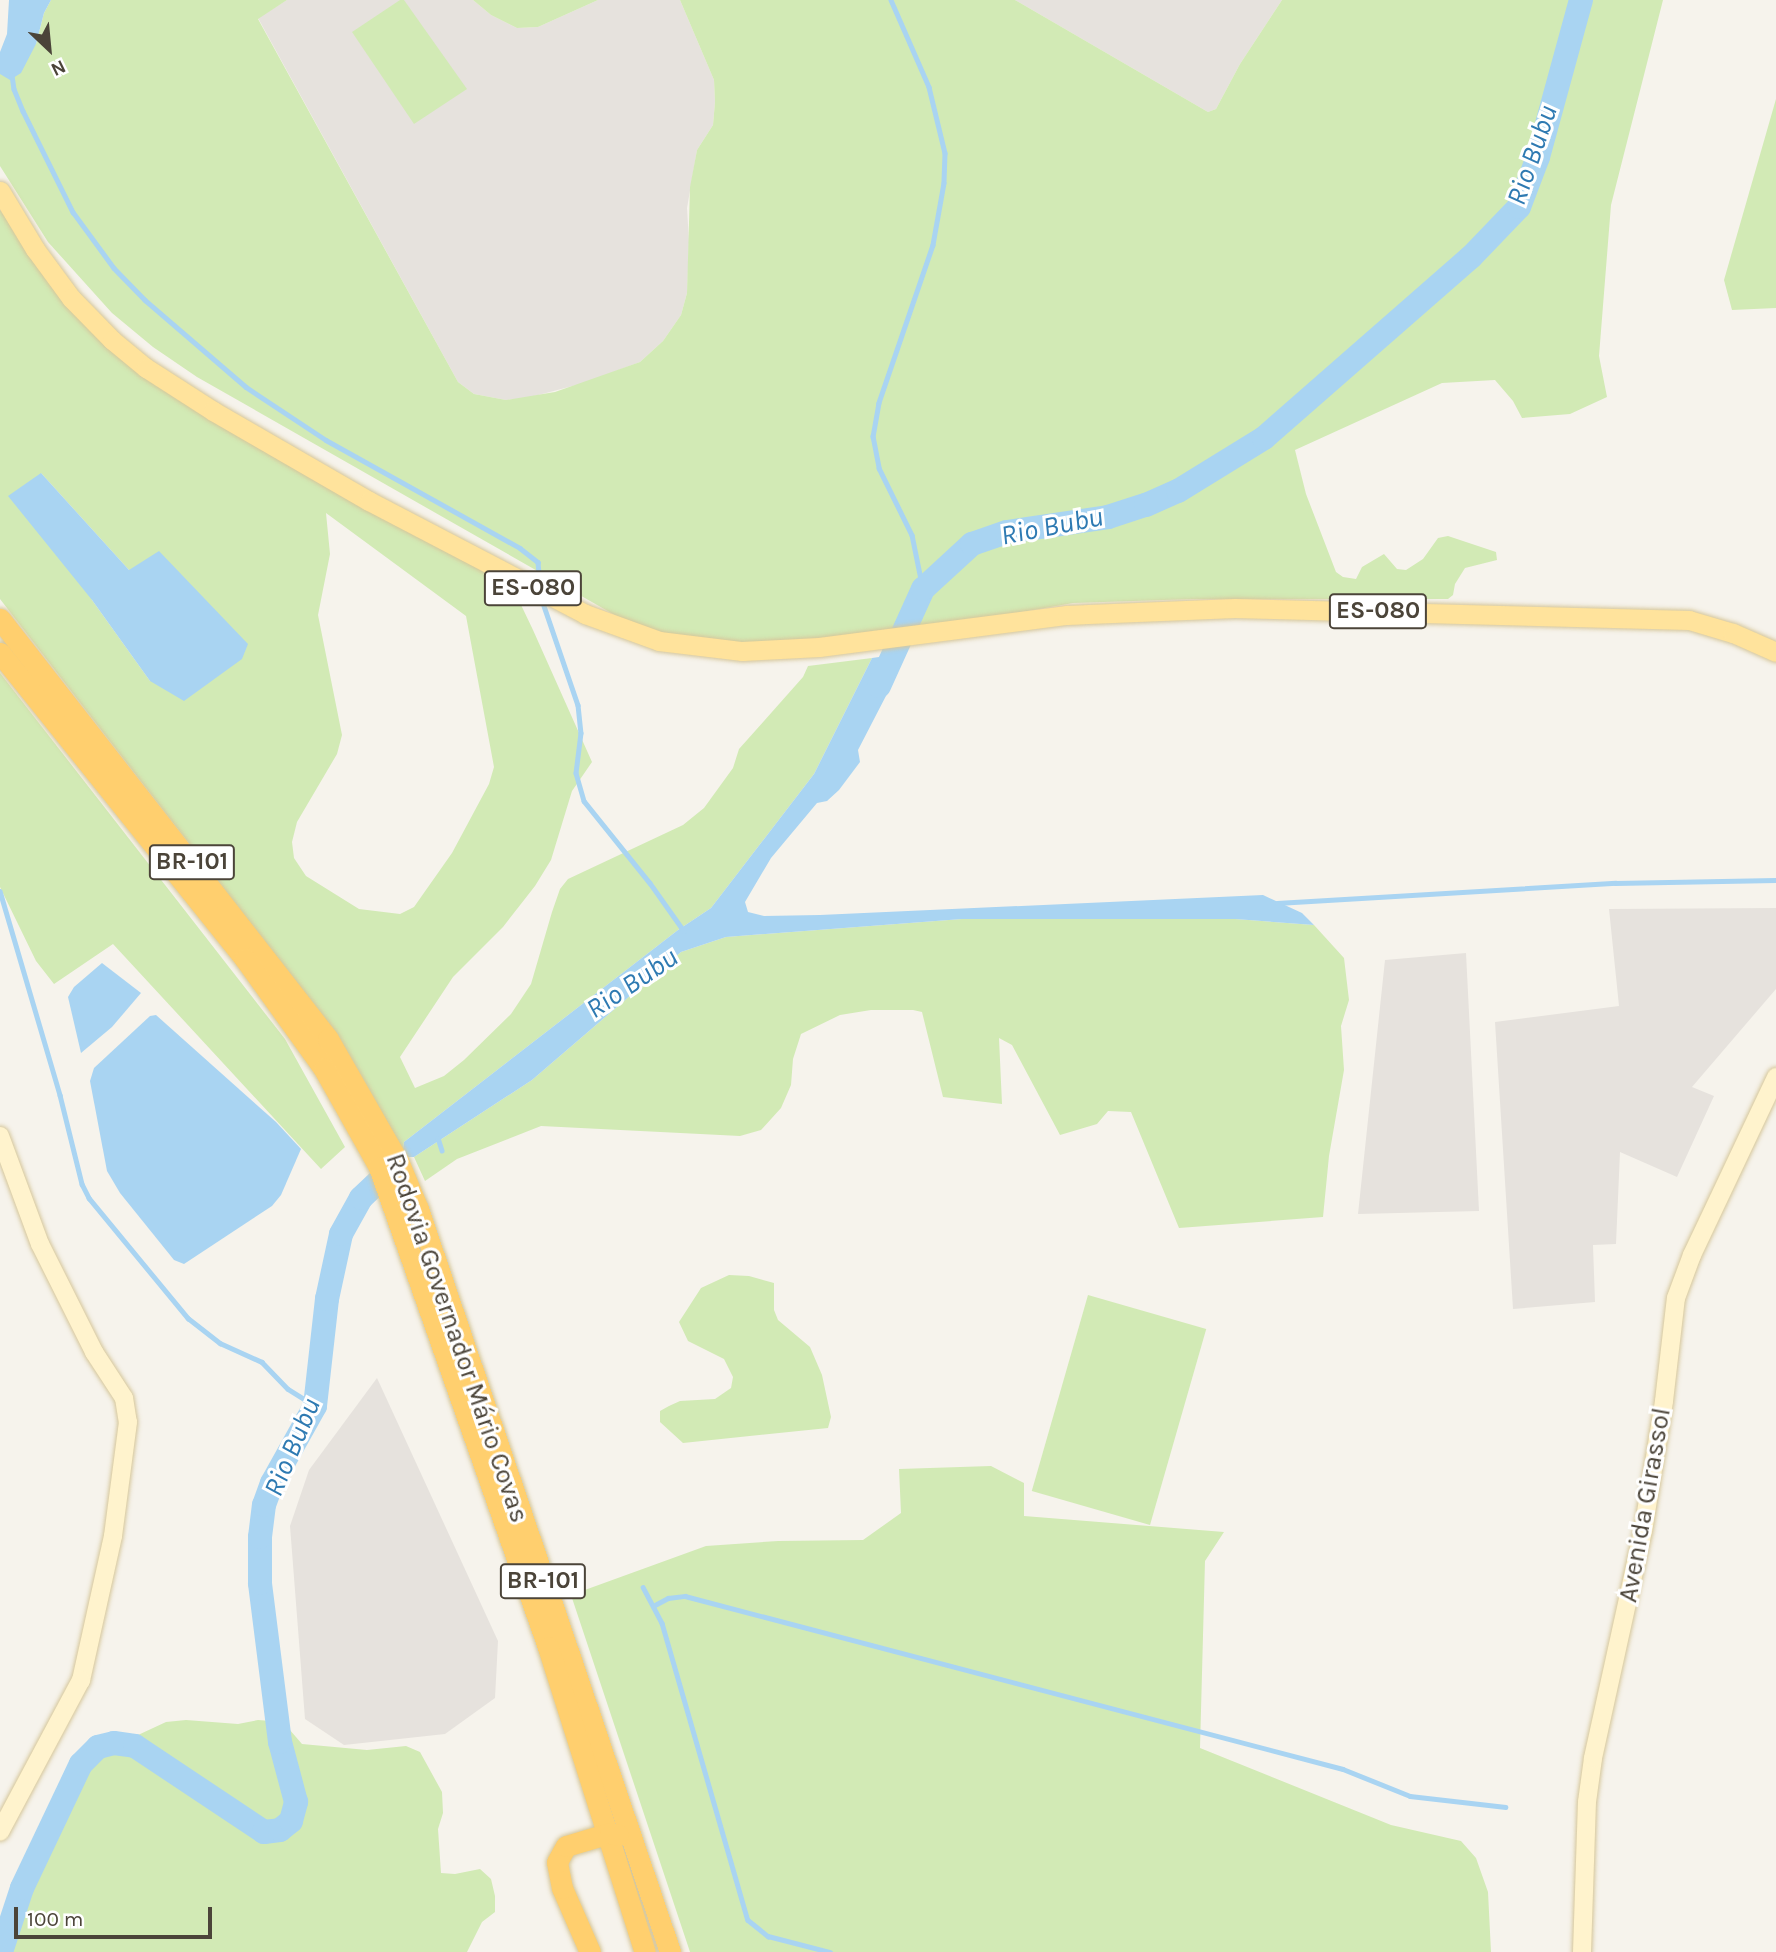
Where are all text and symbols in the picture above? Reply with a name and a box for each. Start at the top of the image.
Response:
north arrow [14,14,84,84]
text: N [47,55,69,81]
water label: Rio Bubu [1499,101,1565,209]
water label: Rio Bubu [998,500,1106,552]
road number: ES-080 [482,568,584,608]
road number: ES-080 [1327,590,1429,632]
road number: BR-101 [148,842,236,882]
water label: Rio Bubu [580,940,684,1026]
street label: Rodovia Governador Mário Covas [379,1149,535,1527]
water label: Rio Bubu [256,1393,328,1501]
street label: Avenida Girassol [1613,1405,1677,1605]
road number: BR-101 [499,1560,587,1602]
scale bar [18,1892,215,1936]
text: 100 m [27,1907,84,1931]

